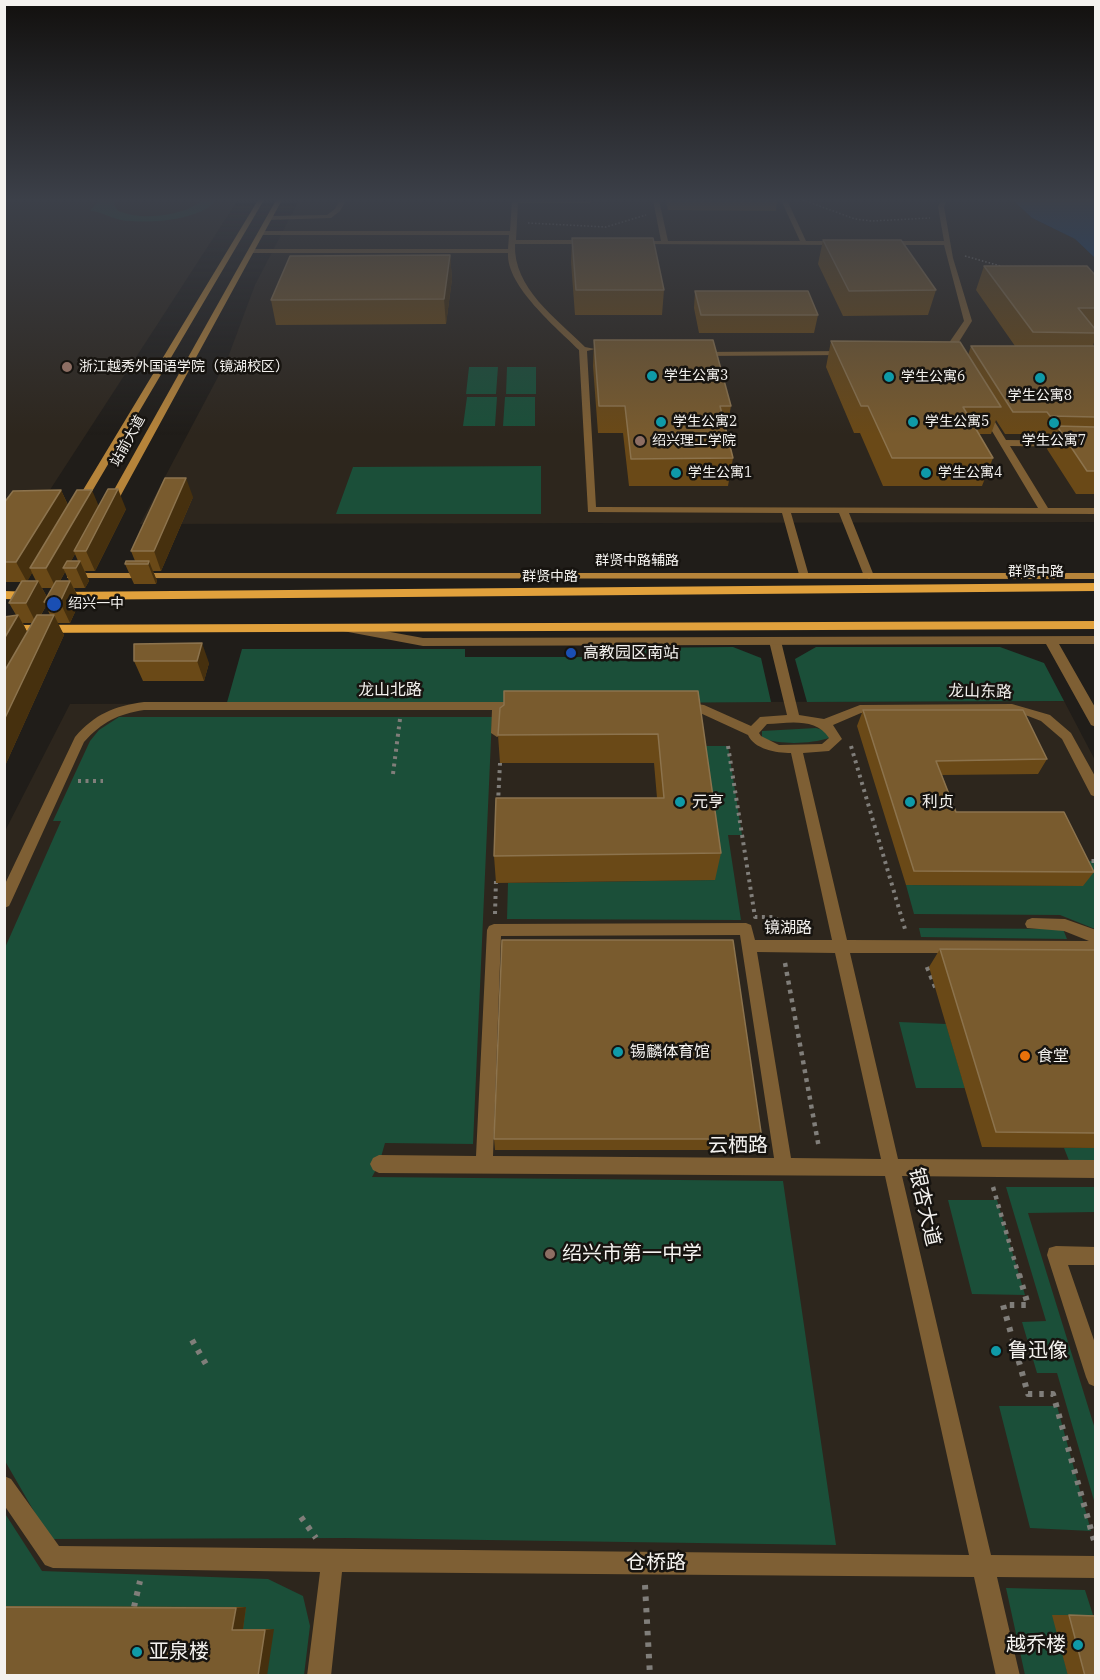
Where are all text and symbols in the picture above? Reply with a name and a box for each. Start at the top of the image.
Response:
place label: 浙江越秀外国语学院（镜湖校区） [79,359,289,375]
marker: 浙江越秀外国语学院（镜湖校区） [60,360,74,374]
place label: 学生公寓3 [664,368,728,384]
marker: 学生公寓3 [645,369,659,383]
place label: 学生公寓6 [901,369,965,385]
marker: 学生公寓6 [882,370,896,384]
marker: 学生公寓8 [1033,371,1047,385]
place label: 学生公寓8 [1008,388,1072,404]
street label: 站前大道 [107,412,149,470]
place label: 学生公寓2 [673,414,737,430]
place label: 学生公寓5 [925,414,989,430]
marker: 学生公寓2 [654,415,668,429]
marker: 学生公寓5 [906,415,920,429]
marker: 学生公寓7 [1047,416,1061,430]
place label: 绍兴理工学院 [652,433,736,449]
place label: 学生公寓7 [1022,433,1086,449]
marker: 绍兴理工学院 [633,434,647,448]
place label: 学生公寓1 [688,465,752,481]
place label: 学生公寓4 [938,465,1002,481]
marker: 学生公寓1 [669,466,683,480]
marker: 学生公寓4 [919,466,933,480]
street label: 群贤中路辅路 [595,553,679,569]
street label: 群贤中路 [1008,564,1064,580]
street label: 群贤中路 [522,569,578,585]
marker: 绍兴一中 [45,595,63,613]
place label: 绍兴一中 [68,596,124,612]
place label: 高教园区南站 [583,643,679,663]
marker: 高教园区南站 [564,646,578,660]
street label: 龙山北路 [358,680,422,700]
street label: 龙山东路 [948,682,1012,702]
place label: 元亨 [692,792,724,812]
place label: 利贞 [922,792,954,812]
marker: 元亨 [673,795,687,809]
marker: 利贞 [903,795,917,809]
street label: 镜湖路 [764,918,812,938]
place label: 锡麟体育馆 [630,1042,710,1062]
marker: 锡麟体育馆 [611,1045,625,1059]
place label: 食堂 [1037,1046,1069,1066]
marker: 食堂 [1018,1049,1032,1063]
street label: 云栖路 [708,1134,768,1158]
street label: 银杏大道 [903,1165,945,1249]
place label: 绍兴市第一中学 [562,1242,702,1266]
marker: 绍兴市第一中学 [543,1247,557,1261]
place label: 鲁迅像 [1008,1339,1068,1363]
marker: 鲁迅像 [989,1344,1003,1358]
street label: 仓桥路 [626,1551,686,1575]
place label: 越乔楼 [1006,1633,1066,1657]
marker: 越乔楼 [1071,1638,1085,1652]
place label: 亚泉楼 [149,1640,209,1664]
marker: 亚泉楼 [130,1645,144,1659]

